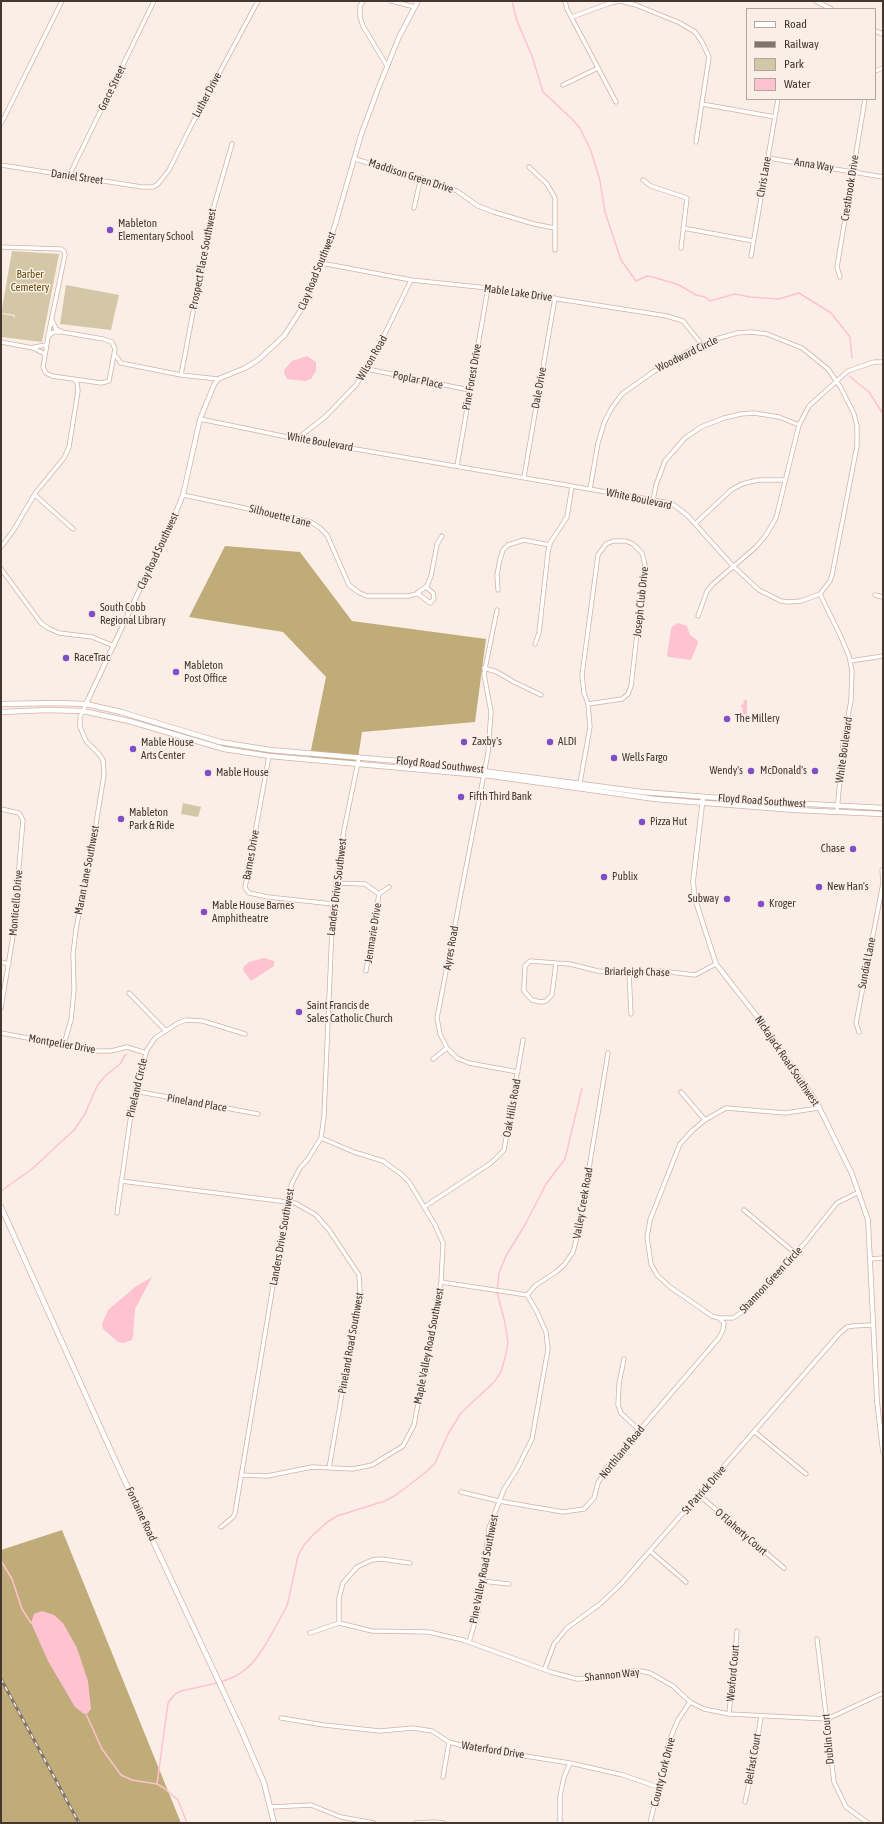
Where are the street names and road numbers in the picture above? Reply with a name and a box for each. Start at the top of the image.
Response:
street label: Grace Street [95,63,129,113]
street label: Luther Drive [190,70,224,120]
street label: Crestbrook Drive [838,154,862,222]
street label: Anna Way [793,155,835,175]
street label: Maddison Green Drive [367,156,455,196]
street label: Chris Lane [754,156,774,198]
street label: Daniel Street [50,167,104,187]
street label: Prospect Place Southwest [187,207,219,311]
street label: Clay Road Southwest [295,230,339,312]
street label: Mable Lake Drive [483,282,553,304]
street label: Wilson Road [354,333,390,383]
street label: Woodward Circle [654,333,720,375]
street label: Pine Forest Drive [460,343,484,411]
street label: Dale Drive [529,366,549,410]
street label: Poplar Place [392,368,444,392]
street label: White Boulevard [286,430,354,454]
street label: White Boulevard [605,486,673,512]
street label: Silhouette Lane [248,502,312,530]
street label: Clay Road Southwest [134,510,182,592]
street label: Joseph Club Drive [631,566,651,638]
street label: White Boulevard [833,716,855,784]
street label: Floyd Road Southwest [396,754,484,776]
street label: Floyd Road Southwest [718,791,806,811]
street label: Maran Lane Southwest [72,824,102,916]
street label: Barnes Drive [240,829,262,881]
street label: Landers Drive Southwest [324,837,350,937]
street label: Monticello Drive [7,869,25,937]
street label: Jenmarie Drive [362,902,384,964]
street label: Ayres Road [441,925,461,971]
street label: Sundial Lane [856,936,878,990]
street label: Briarleigh Chase [604,965,670,979]
street label: Nickajack Road Southwest [752,1013,822,1109]
street label: Montpelier Drive [27,1032,97,1056]
street label: Pineland Circle [124,1057,150,1119]
street label: Oak Hills Road [500,1078,524,1138]
street label: Pineland Place [166,1091,228,1115]
street label: Valley Creek Road [570,1166,596,1240]
street label: Landers Drive Southwest [267,1187,297,1287]
street label: Shannon Green Circle [737,1244,805,1316]
street label: Maple Valley Road Southwest [411,1287,447,1405]
street label: Pineland Road Southwest [336,1291,366,1395]
street label: Northland Road [597,1423,647,1481]
street label: St Patrick Drive [679,1463,729,1517]
street label: Fontaine Road [123,1485,159,1543]
street label: O Flaherty Court [712,1506,770,1558]
street label: Pine Valley Road Southwest [467,1513,501,1625]
street label: Wexford Court [724,1644,742,1702]
street label: Shannon Way [584,1666,640,1684]
street label: Dublin Court [819,1713,837,1765]
street label: Belfast Court [742,1732,764,1786]
street label: County Cork Drive [648,1736,678,1808]
street label: Waterford Drive [461,1739,525,1761]

